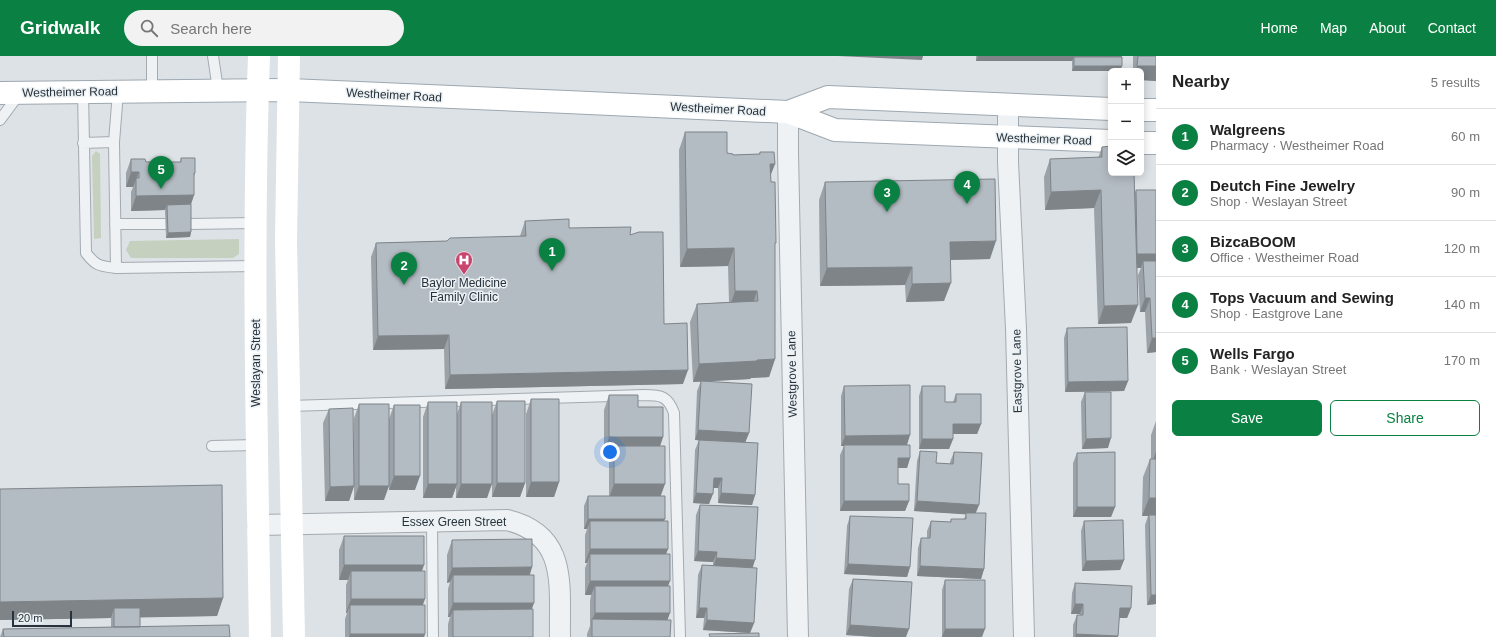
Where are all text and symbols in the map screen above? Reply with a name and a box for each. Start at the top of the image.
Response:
search box [124,10,404,46]
text: Gridwalk [20,17,100,38]
icon: search [138,17,160,39]
text: Search here [170,20,252,37]
text: Home [1261,20,1298,36]
text: Map [1320,20,1347,36]
text: About [1369,20,1406,36]
text: Contact [1428,20,1476,36]
map controls [1108,68,1144,176]
button: + [1108,68,1144,104]
text: Nearby [1172,72,1230,91]
text: 5 results [1431,75,1480,90]
street label: Westheimer Road [22,84,118,100]
street label: Westheimer Road [346,86,442,104]
street label: Westheimer Road [670,100,766,118]
button: − [1108,104,1144,140]
text: Walgreens [1210,121,1285,138]
text: 1 [1181,129,1189,144]
text: 60 m [1451,129,1480,144]
street label: Westheimer Road [996,130,1092,148]
text: Pharmacy · Westheimer Road [1210,138,1384,153]
button: layers [1108,140,1144,176]
pin: 5 [148,156,174,189]
pin: 4 [954,171,980,204]
text: Deutch Fine Jewelry [1210,177,1355,194]
pin: 3 [874,179,900,212]
text: 2 [1181,185,1189,200]
text: 90 m [1451,185,1480,200]
text: Shop · Weslayan Street [1210,194,1347,209]
text: BizcaBOOM [1210,233,1296,250]
pin: 1 [539,238,565,271]
text: 3 [1181,241,1189,256]
text: 120 m [1444,241,1480,256]
hospital icon: Baylor Medicine Family Clinic [454,250,474,275]
text: Office · Westheimer Road [1210,250,1359,265]
pin: 2 [391,252,417,285]
place label: Baylor Medicine Family Clinic [421,276,507,304]
text: Tops Vacuum and Sewing [1210,289,1394,306]
text: 4 [1181,297,1189,312]
text: 140 m [1444,297,1480,312]
text: Shop · Eastgrove Lane [1210,306,1343,321]
street label: Weslayan Street [249,318,263,407]
street label: Eastgrove Lane [1009,329,1025,413]
street label: Westgrove Lane [784,330,800,418]
text: Wells Fargo [1210,345,1295,362]
text: 5 [1181,353,1189,368]
text: 170 m [1444,353,1480,368]
text: Bank · Weslayan Street [1210,362,1346,377]
button: Save [1172,400,1322,436]
button: Share [1330,400,1480,436]
your location [600,442,620,462]
street label: Essex Green Street [402,515,507,529]
scale bar [12,609,72,628]
text: 20 m [18,612,42,624]

